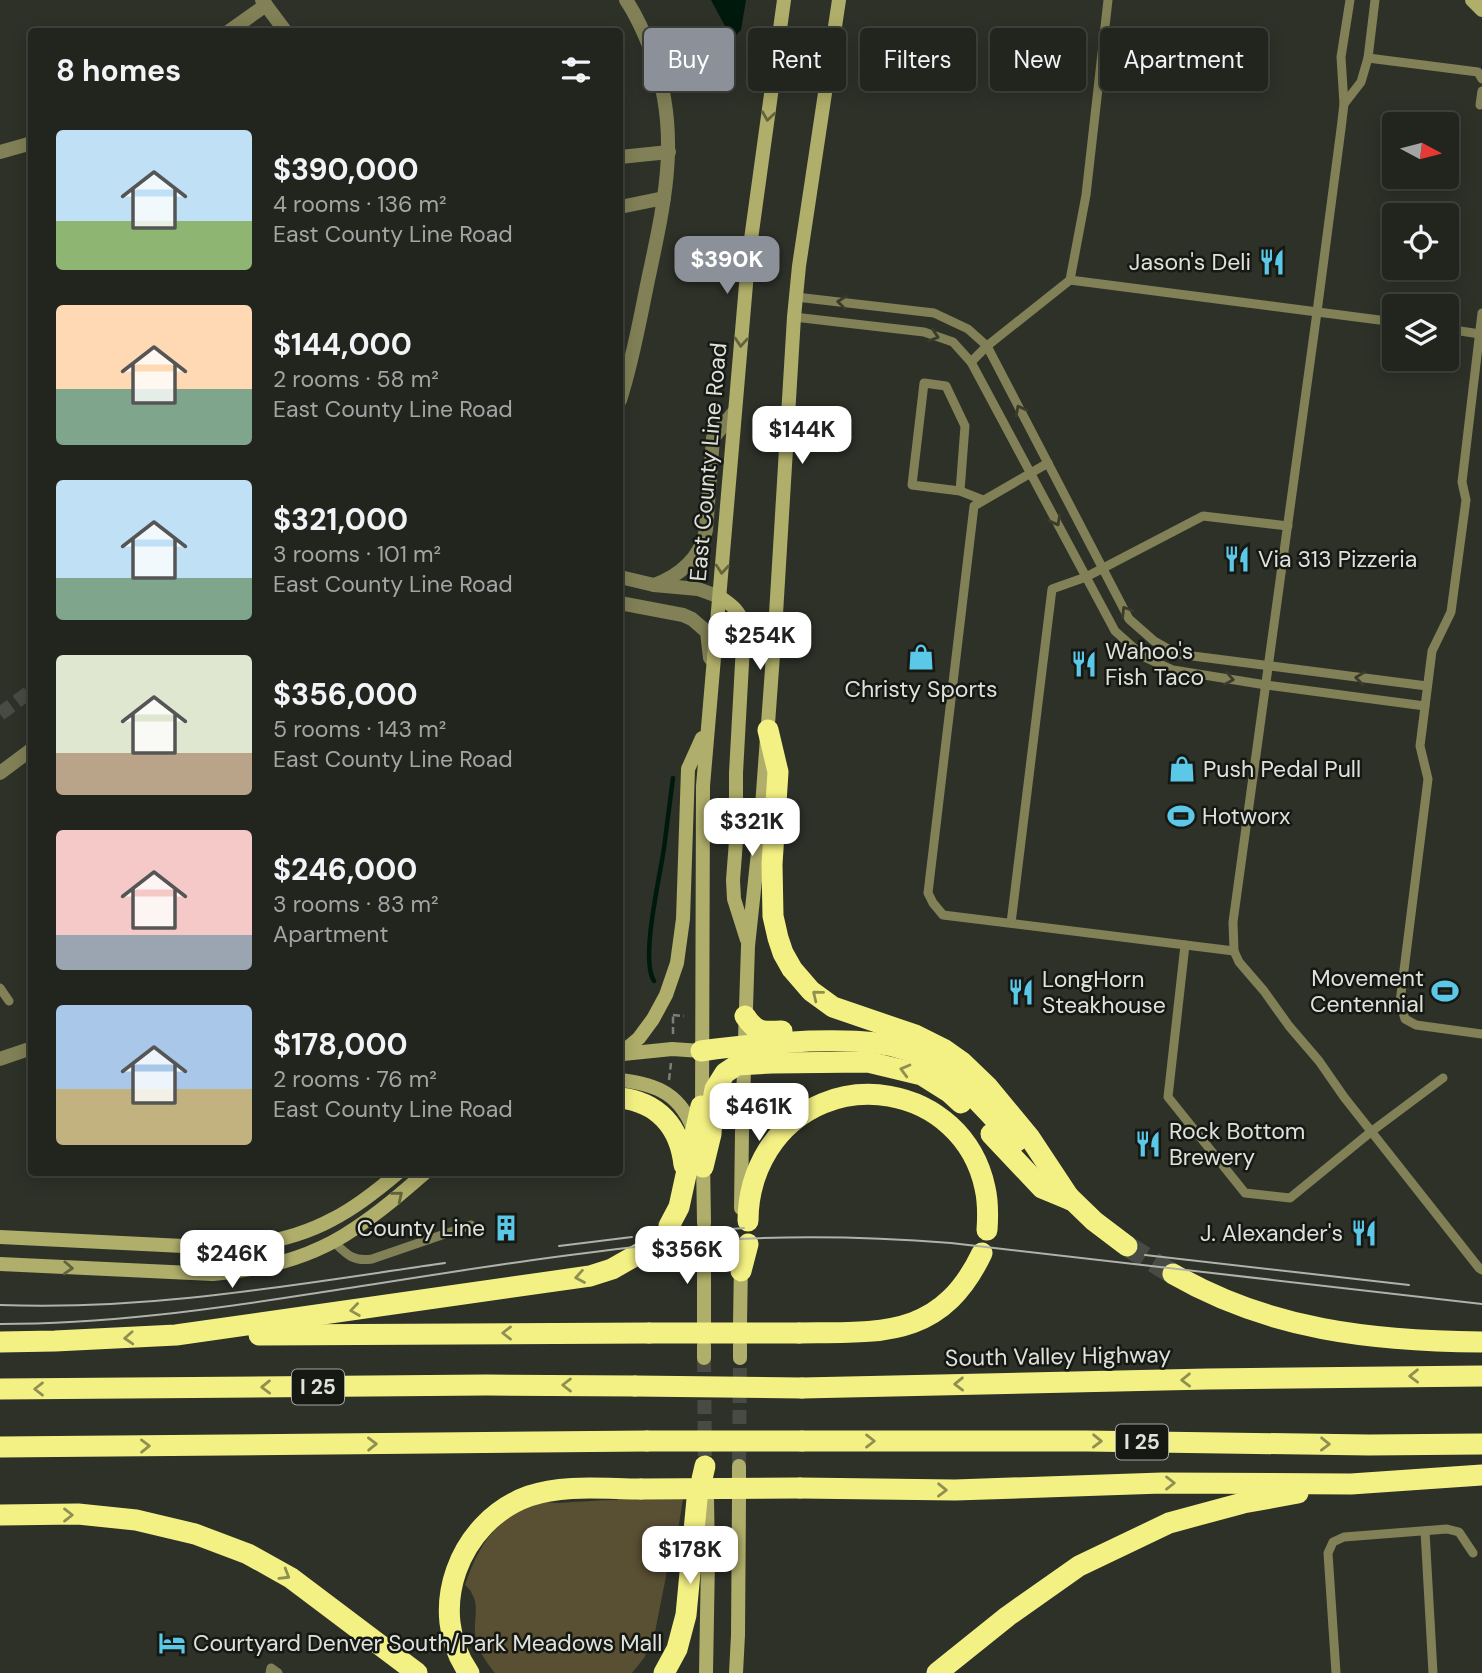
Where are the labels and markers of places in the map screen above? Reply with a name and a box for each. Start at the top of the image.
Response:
pin: $390K [678,236,776,296]
place label: Jason's Deli [1129,247,1251,277]
restaurant icon: Jason's Deli [1257,247,1287,277]
pin: $144K [753,406,851,466]
restaurant icon: Via 313 Pizzeria [1222,544,1252,574]
place label: Via 313 Pizzeria [1258,544,1417,574]
pin: $254K [711,612,809,672]
place label: Wahoo's Fish Taco [1105,636,1204,692]
shop icon: Christy Sports [906,642,936,672]
restaurant icon: Wahoo's Fish Taco [1069,649,1099,679]
place label: Christy Sports [844,674,998,704]
shop icon: Push Pedal Pull [1167,754,1197,784]
place label: Push Pedal Pull [1203,754,1361,784]
pin: $321K [703,798,801,858]
sports icon: Hotworx [1166,801,1196,831]
place label: Hotworx [1202,801,1291,831]
place label: Movement Centennial [1310,963,1424,1019]
place label: LongHorn Steakhouse [1042,964,1166,1020]
sports icon: Movement Centennial [1430,976,1460,1006]
restaurant icon: LongHorn Steakhouse [1006,977,1036,1007]
pin: $461K [710,1084,808,1143]
place label: Rock Bottom Brewery [1169,1116,1305,1172]
restaurant icon: Rock Bottom Brewery [1133,1129,1163,1159]
place label: County Line [357,1213,485,1243]
building icon: County Line [491,1213,521,1243]
place label: J. Alexander's [1200,1218,1343,1248]
restaurant icon: J. Alexander's [1349,1218,1379,1248]
pin: $356K [638,1226,736,1286]
pin: $246K [183,1230,281,1290]
pin: $178K [641,1526,739,1586]
hotel icon: Courtyard Denver South/Park Meadows Mall [157,1628,187,1658]
place label: Courtyard Denver South/Park Meadows Mall [193,1628,662,1658]

